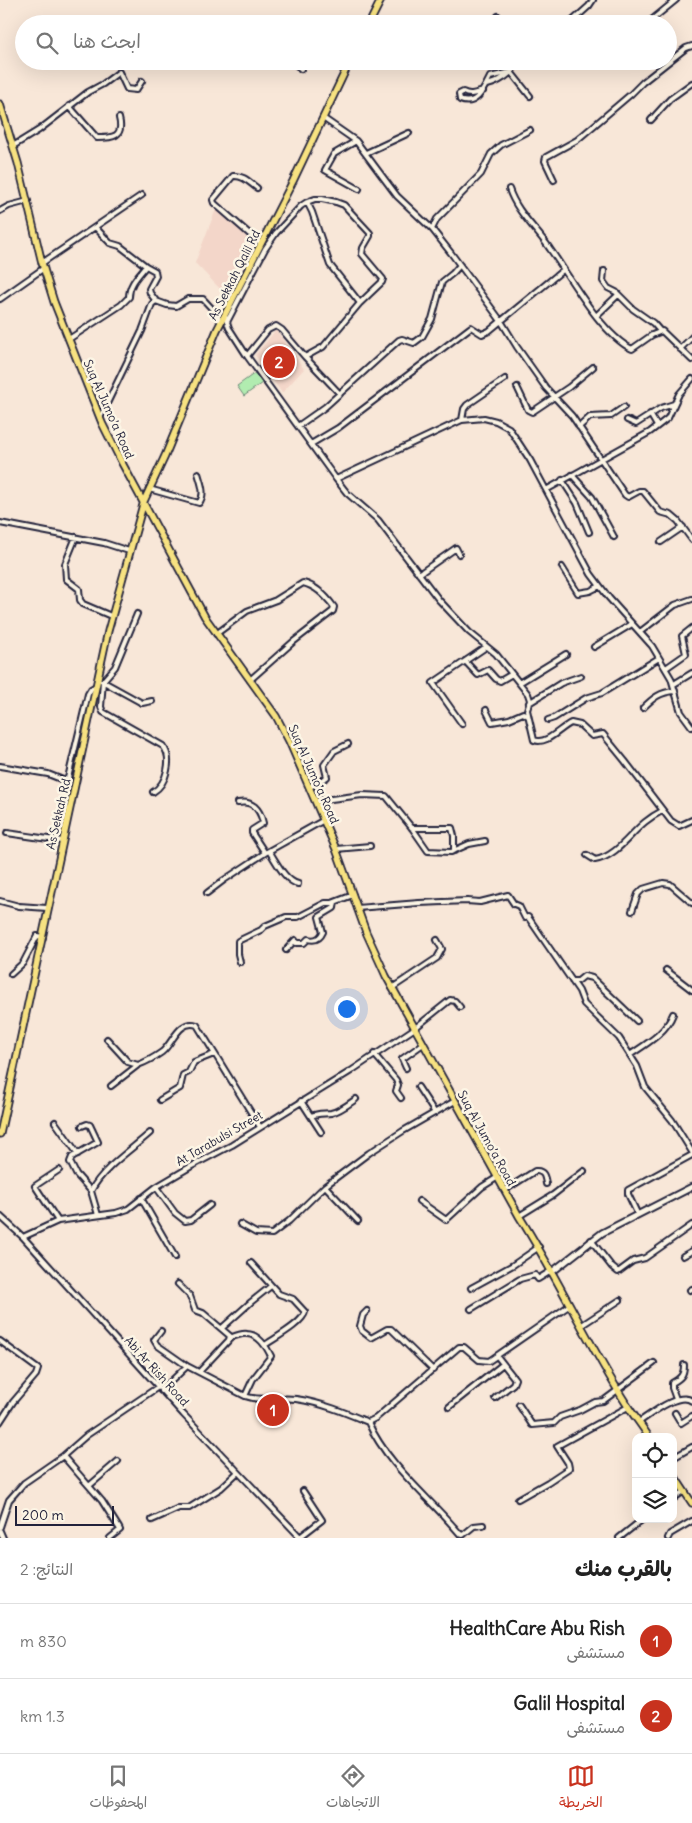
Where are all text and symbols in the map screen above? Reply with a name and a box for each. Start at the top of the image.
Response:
search box [15,15,677,70]
icon: search [33,29,61,57]
text: ابحث هنا [73,29,141,53]
street label: As Sekkah Qalil Rd [205,227,263,323]
pin: 2 [263,343,295,381]
street label: Suq Al Jumo’a Road [80,357,138,461]
street label: Suq Al Jumo’a Road [285,722,343,826]
street label: As Sekkah Rd [43,777,73,851]
your location [334,996,360,1022]
street label: Suq Al Jumo’a Road [455,1088,519,1188]
street label: At Tarabulsi Street [173,1107,265,1169]
street label: Abi Ar Rish Road [122,1333,192,1409]
pin: 1 [257,1391,289,1429]
map controls [632,1433,677,1523]
button: locate [632,1433,677,1478]
button: layers [632,1478,677,1523]
scale bar [15,1503,114,1526]
text: 200 m [22,1506,64,1524]
text: بالقرب منك [575,1555,672,1582]
text: النتائج: 2 [20,1559,73,1579]
text: HealthCare Abu Rish [450,1616,625,1640]
text: 830 m [20,1631,67,1651]
text: 1 [653,1631,659,1651]
text: مستشفى [566,1642,625,1662]
text: Galil Hospital [514,1691,625,1715]
text: 1.3 km [20,1706,65,1726]
text: 2 [652,1706,660,1726]
text: مستشفى [566,1717,625,1737]
tab: المحفوظات [89,1762,147,1815]
tab: الاتجاهات [326,1762,380,1815]
tab: الخريطة [559,1762,603,1815]

